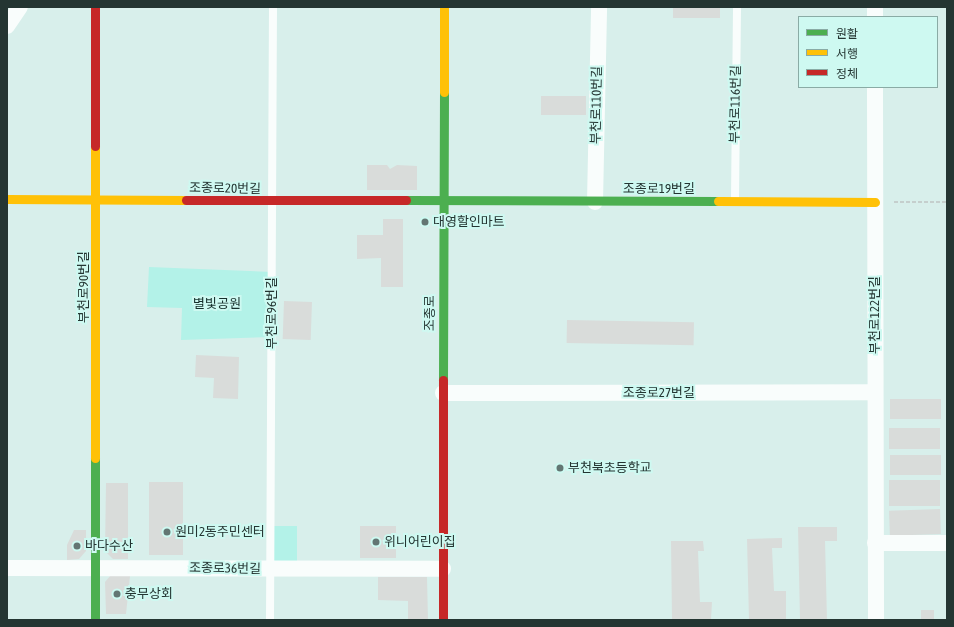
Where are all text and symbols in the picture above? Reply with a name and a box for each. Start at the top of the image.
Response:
legend [798,16,938,88]
text: 원활 [836,27,858,41]
text: 서행 [836,47,858,61]
street label: 부천로116번길 [728,65,744,143]
street label: 부천로110번길 [589,66,605,144]
text: 정체 [836,67,858,81]
street label: 조종로20번길 [189,181,261,197]
street label: 조종로19번길 [623,181,695,197]
place label: 대영할인마트 [433,214,505,230]
marker: 대영할인마트 [420,217,430,227]
street label: 부천로90번길 [76,251,92,323]
street label: 부천로122번길 [867,276,883,354]
street label: 부천로96번길 [264,277,280,349]
street label: 조종로 [422,295,438,331]
park label: 별빛공원 [193,296,241,312]
street label: 조종로27번길 [623,385,695,401]
place label: 부천북초등학교 [568,460,652,476]
marker: 부천북초등학교 [555,463,565,473]
place label: 원미2동주민센터 [175,524,265,540]
marker: 원미2동주민센터 [162,527,172,537]
place label: 위니어린이집 [384,534,456,550]
marker: 위니어린이집 [371,537,381,547]
place label: 바다수산 [85,538,133,554]
marker: 바다수산 [72,541,82,551]
street label: 조종로36번길 [189,561,261,577]
place label: 충무상회 [125,586,173,602]
marker: 충무상회 [112,589,122,599]

